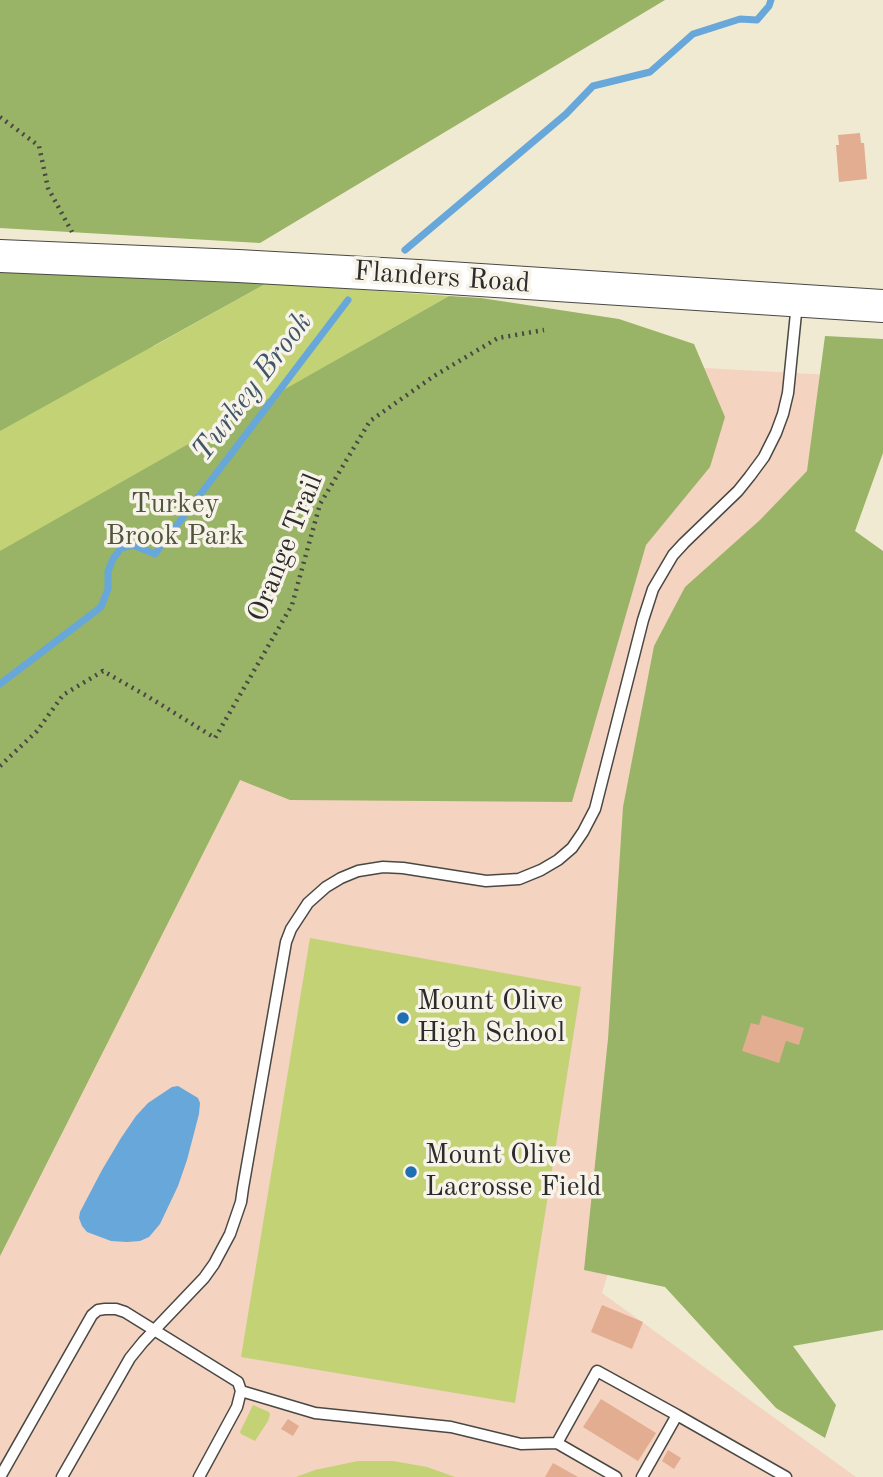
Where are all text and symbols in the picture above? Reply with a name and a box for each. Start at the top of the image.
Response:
street label: Flanders Road [353,255,531,301]
water label: Turkey Brook [185,305,321,469]
street label: Orange Trail [241,469,331,627]
park label: Turkey Brook Park [106,488,244,554]
place label: Mount Olive High School [417,985,565,1051]
marker: Mount Olive High School [395,1010,411,1026]
place label: Mount Olive Lacrosse Field [425,1139,602,1205]
marker: Mount Olive Lacrosse Field [403,1164,419,1180]

